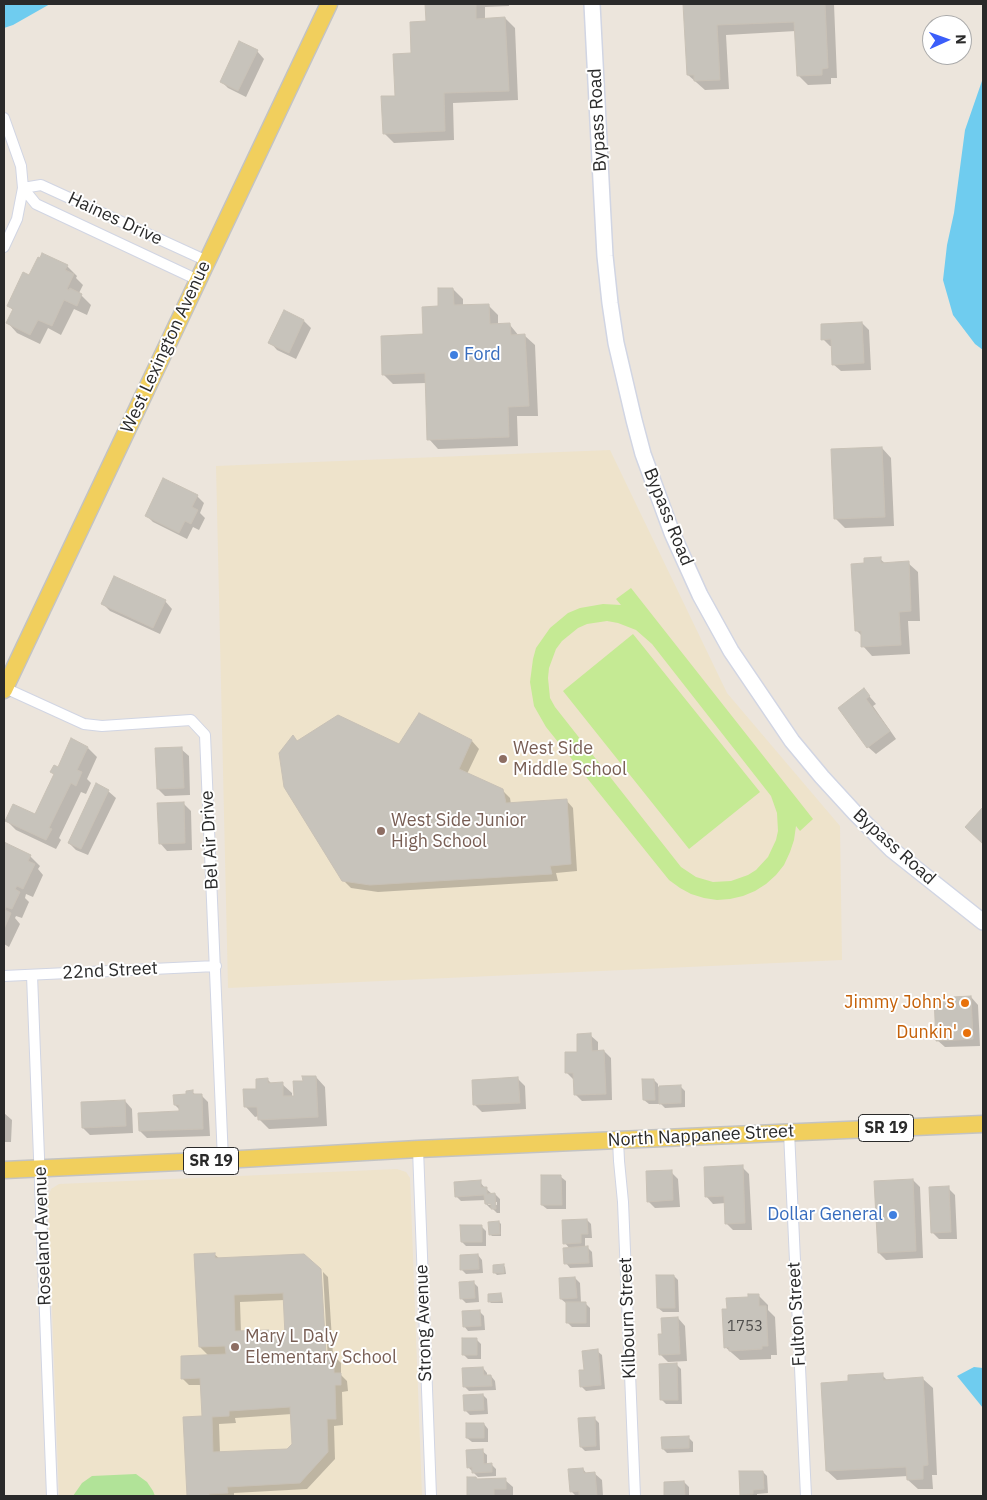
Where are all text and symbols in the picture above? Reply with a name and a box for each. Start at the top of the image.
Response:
north arrow [922,15,972,65]
text: N [952,34,970,45]
street label: Bypass Road [585,68,611,172]
street label: Haines Drive [64,188,166,250]
street label: West Lexington Avenue [117,257,215,437]
place label: Ford [464,344,501,366]
marker: Ford [448,349,460,361]
street label: Bypass Road [639,465,697,569]
place label: West Side Middle School [513,738,627,781]
marker: West Side Middle School [497,753,509,765]
street label: Bel Air Drive [197,790,223,890]
street label: Bypass Road [848,804,940,890]
place label: West Side Junior High School [391,810,526,852]
marker: West Side Junior High School [375,825,387,837]
street label: 22nd Street [62,958,158,984]
place label: Jimmy John's [844,992,955,1014]
marker: Jimmy John's [959,997,971,1009]
place label: Dunkin' [896,1022,957,1044]
marker: Dunkin' [961,1027,973,1039]
road number: SR 19 [858,1114,914,1142]
street label: North Nappanee Street [607,1120,795,1152]
road number: SR 19 [184,1148,238,1174]
street label: Roseland Avenue [30,1166,56,1306]
place label: Dollar General [767,1204,883,1226]
marker: Dollar General [887,1209,899,1221]
street label: Kilbourn Street [615,1257,641,1379]
street label: Fulton Street [783,1261,811,1367]
street label: Strong Avenue [411,1264,437,1382]
house number: 1753 [727,1318,763,1336]
place label: Mary L Daly Elementary School [245,1326,397,1368]
marker: Mary L Daly Elementary School [229,1341,241,1353]

